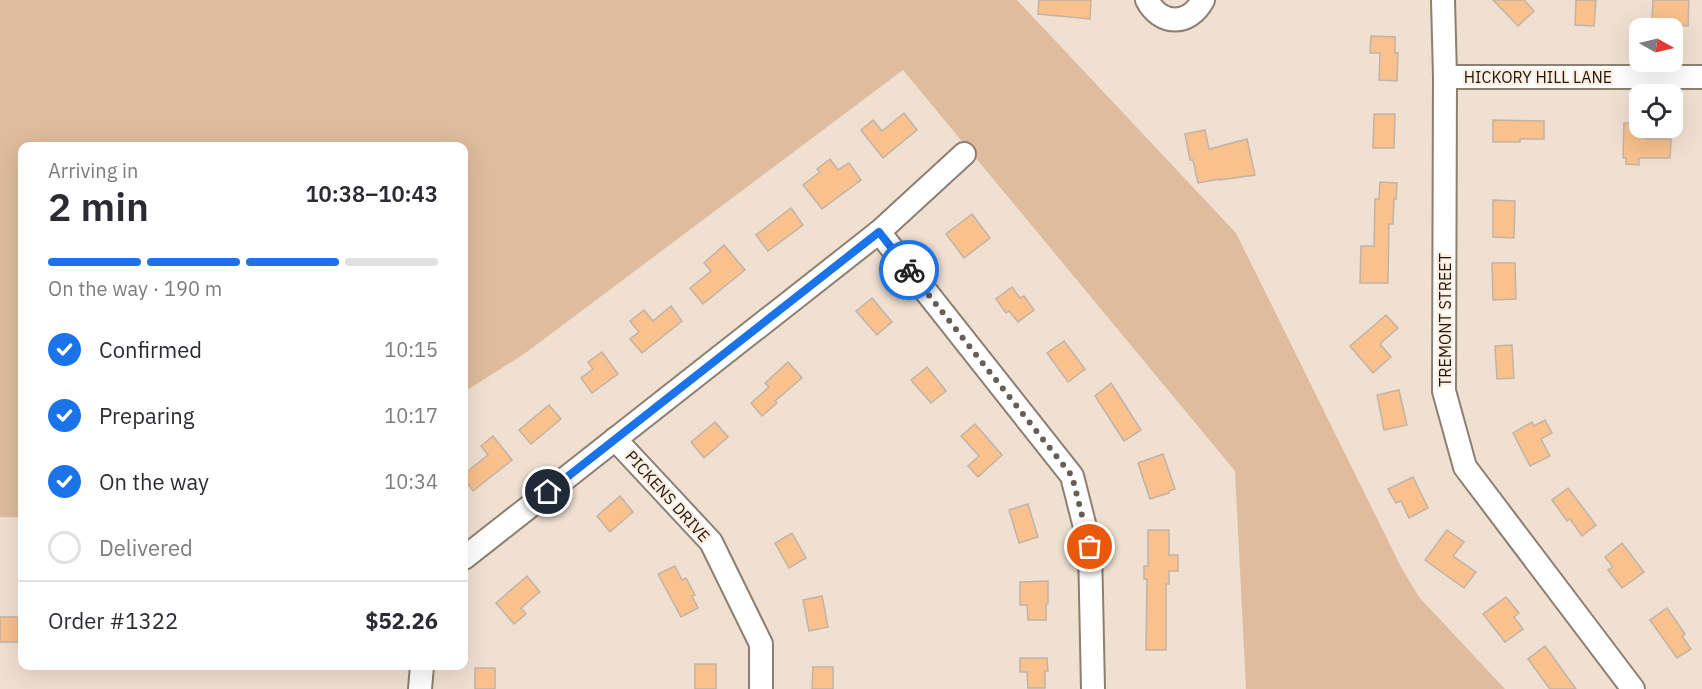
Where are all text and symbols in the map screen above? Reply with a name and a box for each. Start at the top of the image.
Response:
north arrow [1629,18,1683,72]
map controls [1629,18,1683,138]
street label: HICKORY HILL LANE [1464,67,1612,87]
button: locate [1629,84,1683,138]
text: Arriving in [48,157,138,184]
text: 10:38–10:43 [305,179,438,208]
text: 2 min [48,181,149,232]
courier [879,240,939,300]
street label: TREMONT STREET [1435,253,1455,387]
icon: bike [893,254,926,287]
text: On the way · 190 m [48,275,222,302]
icon: check [48,333,81,366]
text: Confirmed [99,335,202,364]
text: 10:15 [384,336,438,363]
icon: check [48,399,81,432]
text: Preparing [99,401,194,430]
text: 10:17 [384,402,438,429]
street label: PICKENS DRIVE [622,446,714,546]
icon: check [48,465,81,498]
pin [522,466,573,517]
text: On the way [99,467,209,496]
text: 10:34 [384,468,438,495]
icon: home [531,475,564,508]
pin [1064,521,1115,572]
icon: bag [1073,530,1106,563]
text: Delivered [99,533,193,562]
text: Order #1322 [48,606,178,635]
text: $52.26 [365,606,438,635]

